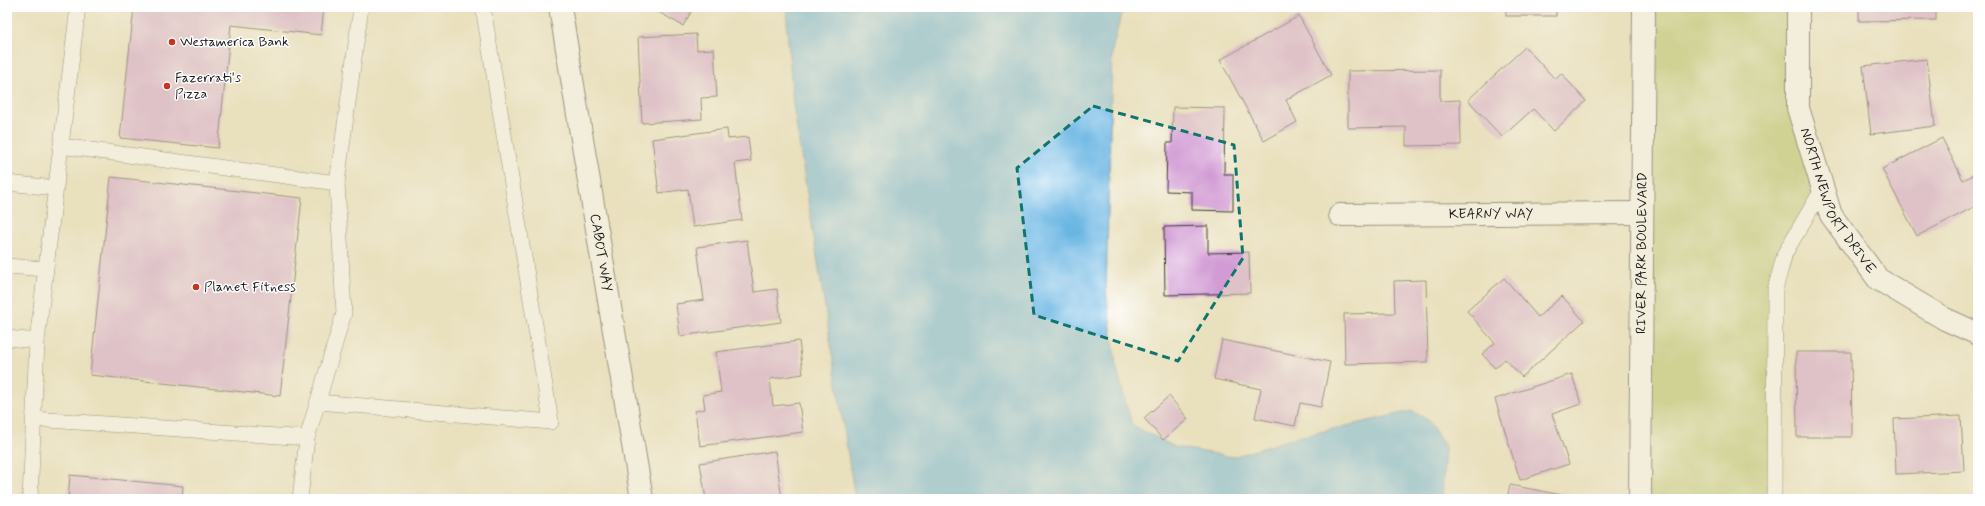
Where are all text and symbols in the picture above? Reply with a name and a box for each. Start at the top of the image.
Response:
place label: Westamerica Bank [180,33,289,51]
marker: Westamerica Bank [167,37,177,47]
place label: Fazerrati's Pizza [175,69,241,103]
marker: Fazerrati's Pizza [162,81,172,91]
street label: NORTH NEWPORT DRIVE [1796,126,1880,277]
street label: RIVER PARK BOULEVARD [1632,172,1652,334]
street label: KEARNY WAY [1449,205,1533,223]
street label: CABOT WAY [586,212,616,293]
place label: Planet Fitness [204,278,296,296]
marker: Planet Fitness [191,282,201,292]

